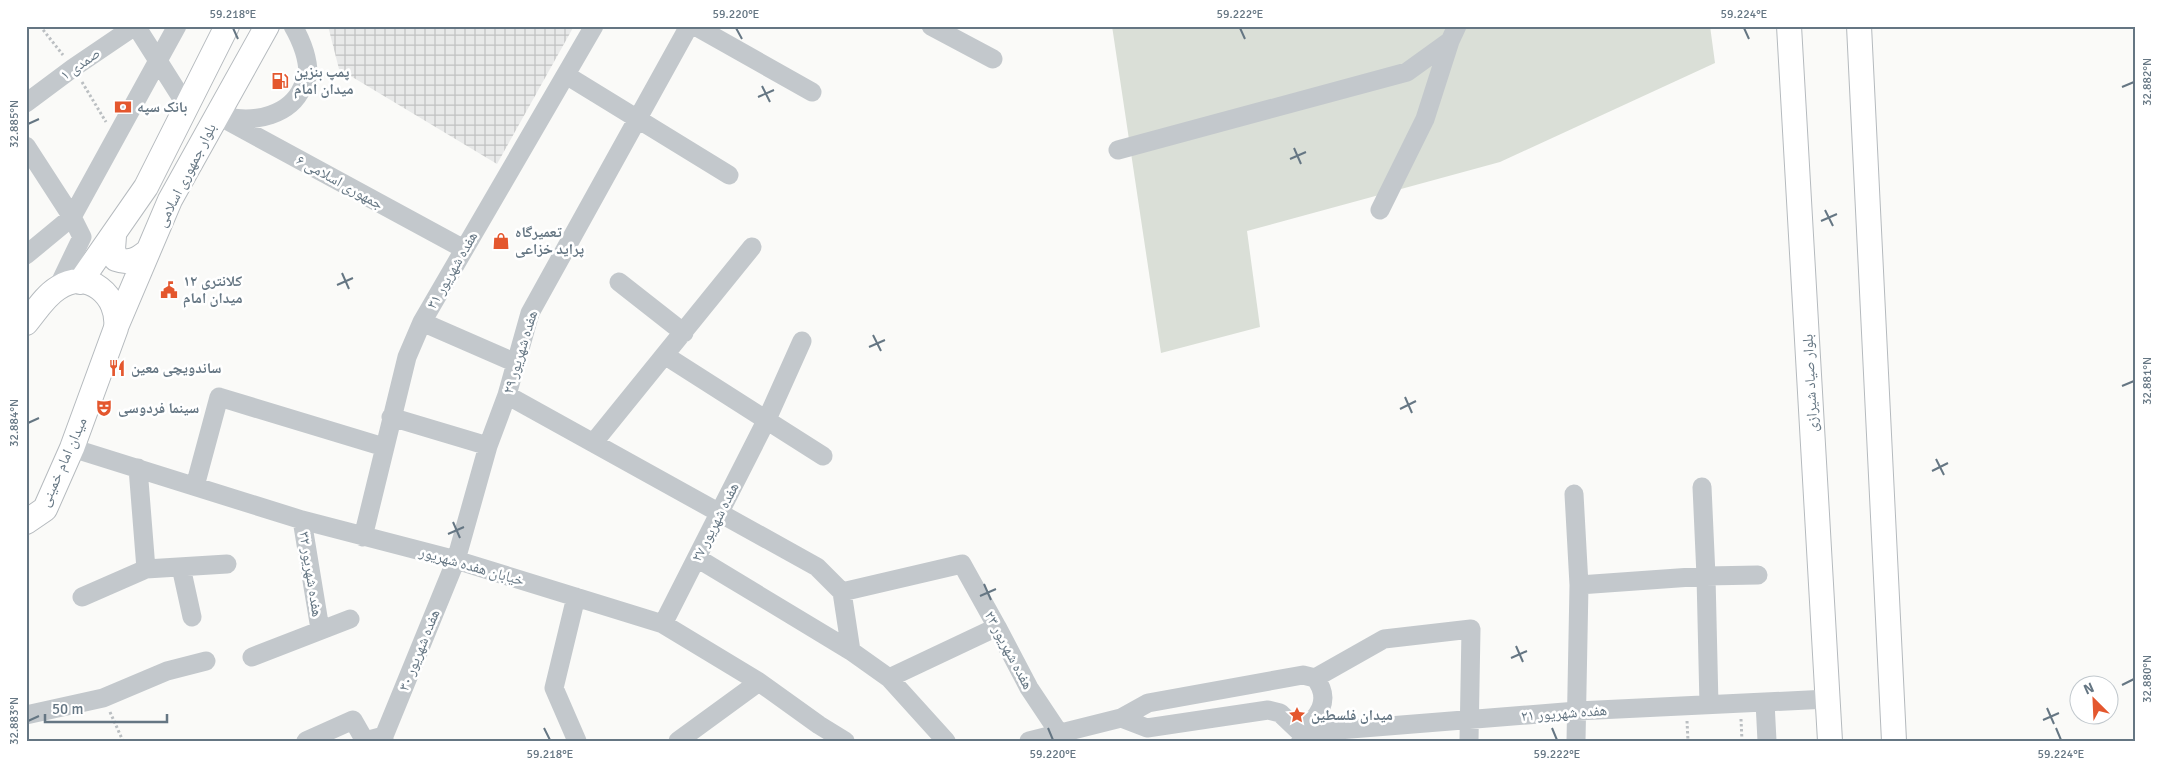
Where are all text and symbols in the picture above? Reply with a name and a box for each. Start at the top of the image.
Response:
text: 59.218°E [210,7,257,22]
text: 59.220°E [713,7,760,22]
text: 59.222°E [1217,7,1264,22]
text: 59.224°E [1721,7,1768,22]
street label: صمدی ۱ [57,44,104,85]
text: 32.882°N [2140,58,2155,106]
place label: پمپ بنزین میدان امام [294,63,354,99]
fuel station icon: پمپ بنزین میدان امام [270,71,290,91]
bank icon: بانک سپه [113,97,133,117]
place label: بانک سپه [137,98,187,116]
text: 32.885°N [7,100,22,148]
street label: بلوار جمهوری اسلامی [152,120,221,230]
street label: جمهوری اسلامی ۶ [293,151,387,214]
place label: تعمیرگاه پراید خزاعی [515,223,584,258]
street label: هفده شهریور ۳۱ [423,228,481,312]
shop icon: تعمیرگاه پراید خزاعی [491,231,511,251]
place label: کلانتری ۱۲ میدان امام [183,272,243,308]
public building icon: کلانتری ۱۲ میدان امام [159,280,179,300]
street label: هفده شهریور ۲۹ [499,308,541,396]
street label: بلوار صیاد شیرازی [1798,334,1823,432]
text: 32.881°N [2140,357,2155,405]
restaurant icon: ساندویچی معین [107,358,127,378]
place label: ساندویچی معین [131,359,222,377]
theatre icon: سینما فردوسی [94,398,114,418]
text: 32.884°N [7,399,22,447]
place label: سینما فردوسی [118,399,199,417]
street label: میدان امام خمینی [35,414,92,510]
street label: هفده شهریور ۲۷ [687,479,743,565]
street label: هفده شهریور ۳۲ [295,530,327,618]
street label: خیابان هفده شهریور [416,542,527,591]
street label: هفده شهریور ۳۰ [394,607,444,693]
street label: هفده شهریور ۲۳ [981,608,1037,692]
text: 32.880°N [2140,655,2155,703]
north arrow [2068,674,2118,724]
text: N [2081,679,2097,698]
scale bar [45,692,168,724]
text: 32.883°N [7,697,22,745]
text: 50 m [52,700,83,718]
street label: هفده شهریور ۲۱ [1520,701,1608,725]
place icon: میدان فلسطین [1287,705,1307,725]
place label: میدان فلسطین [1311,706,1393,724]
text: 59.218°E [527,747,574,762]
text: 59.220°E [1030,747,1077,762]
text: 59.222°E [1534,747,1581,762]
text: 59.224°E [2038,747,2085,762]

